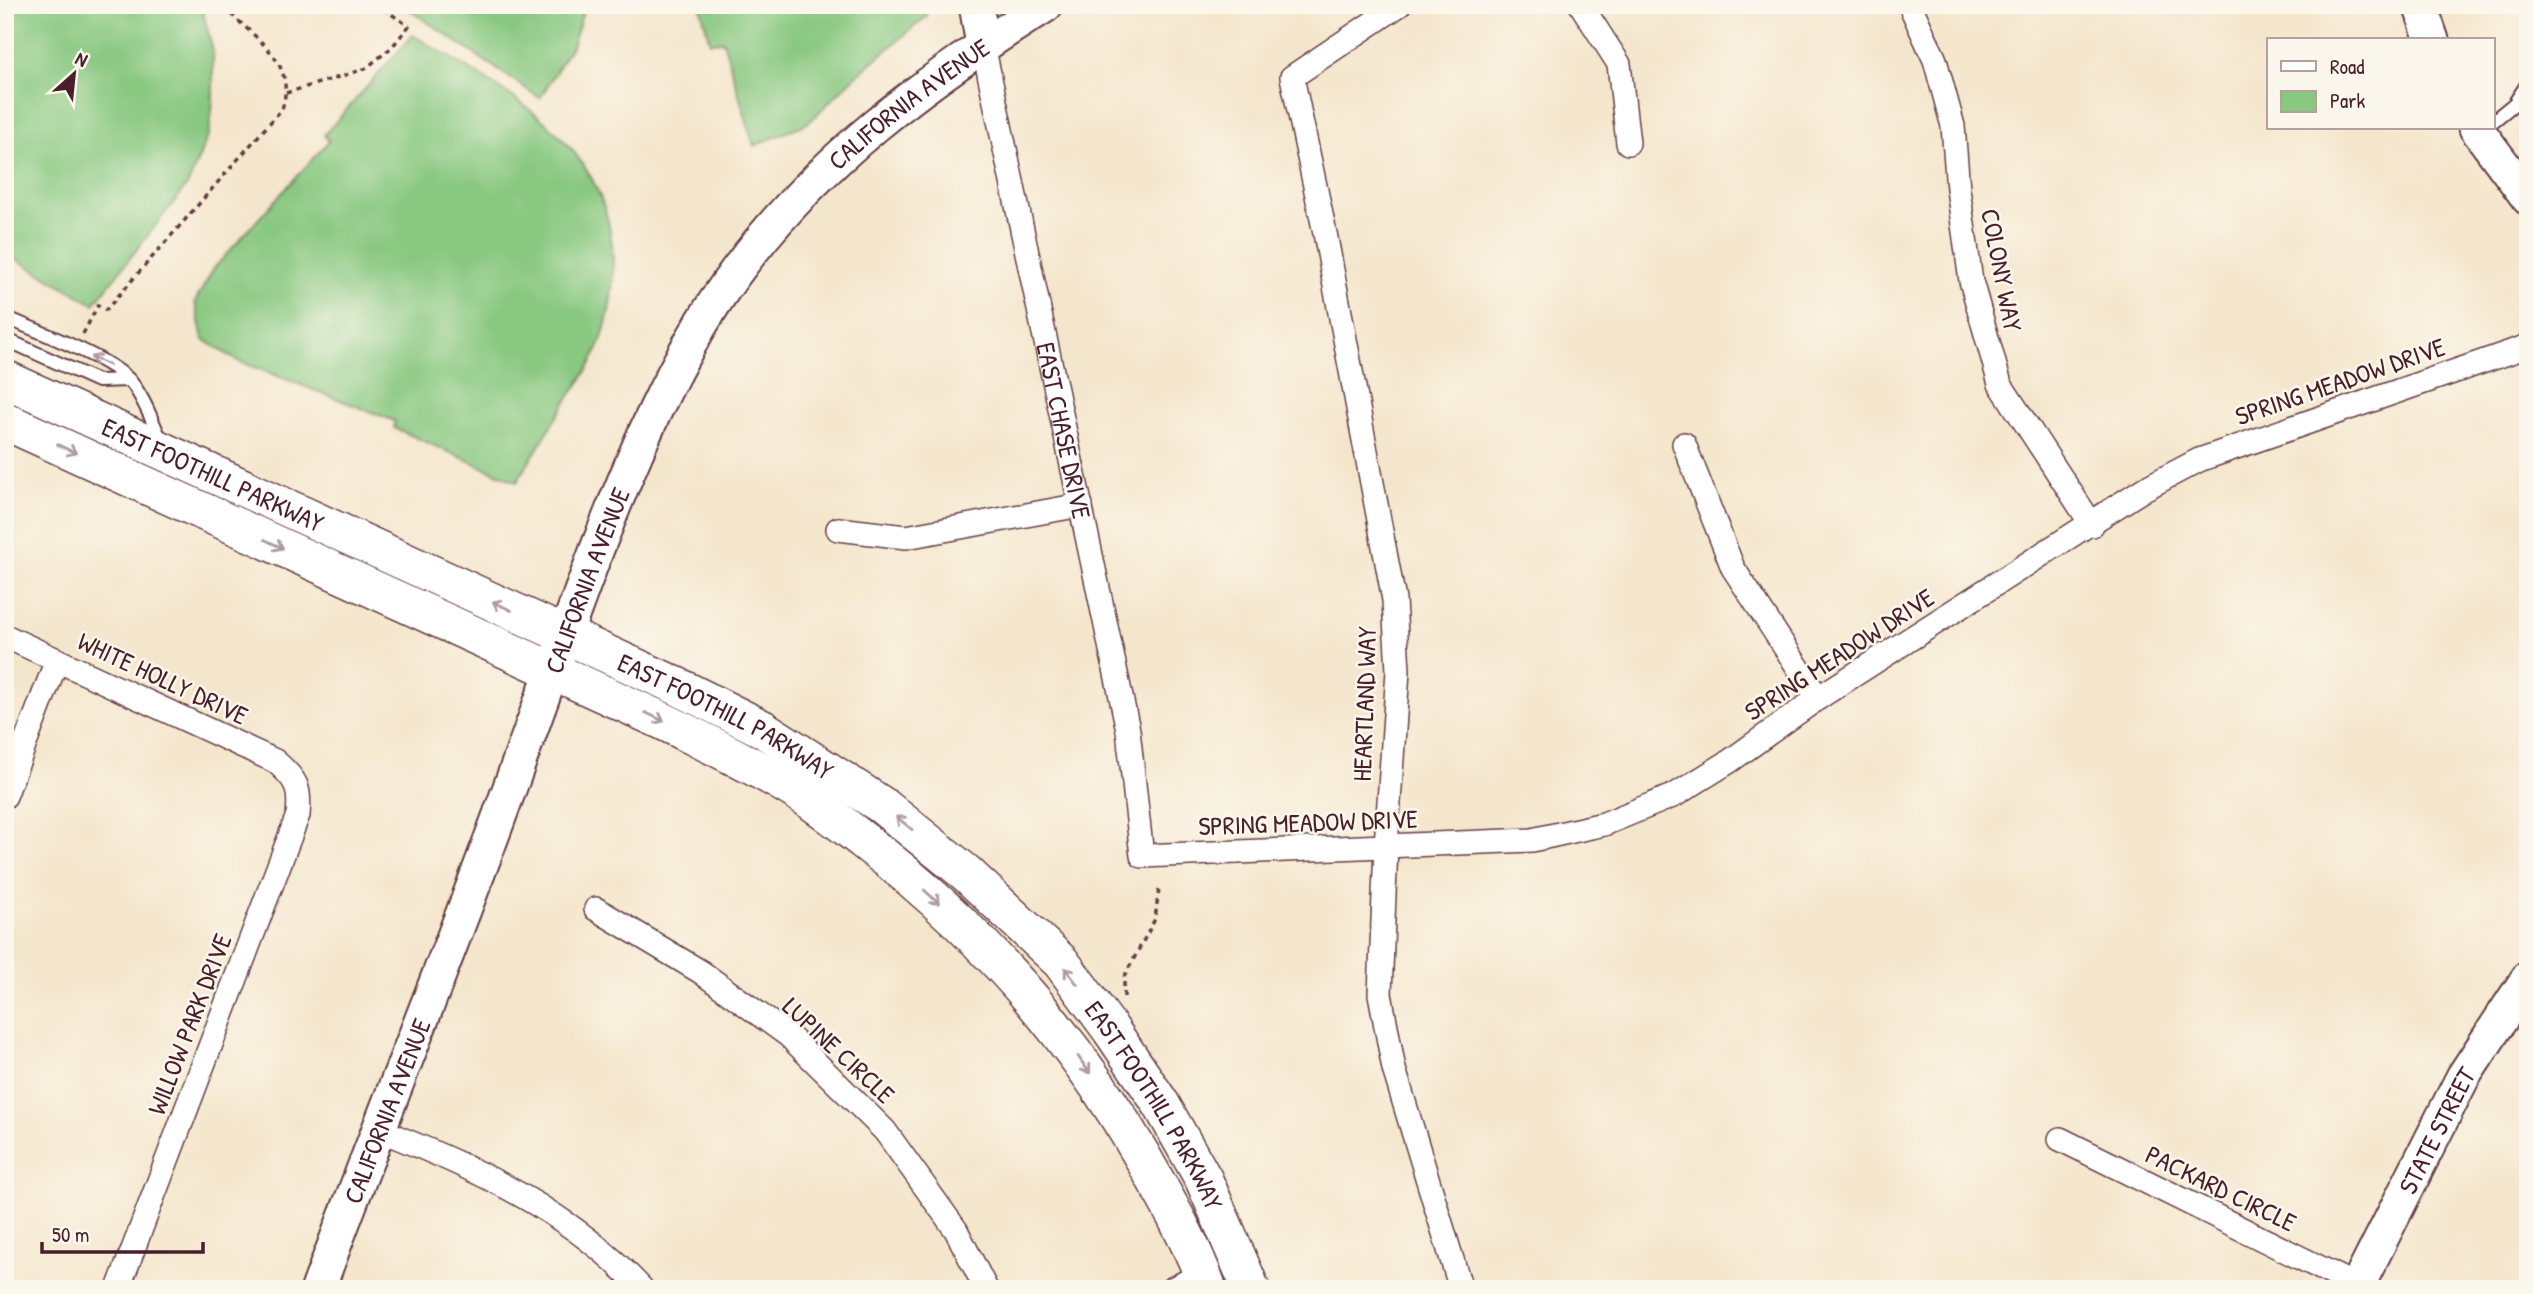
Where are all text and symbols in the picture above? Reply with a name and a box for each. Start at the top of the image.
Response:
street label: CALIFORNIA AVENUE [820,29,996,177]
north arrow [38,38,108,108]
legend [2267,38,2494,130]
text: N [71,45,92,73]
text: Road [2330,52,2364,81]
text: Park [2330,86,2365,115]
street label: COLONY WAY [1973,206,2031,335]
street label: SPRING MEADOW DRIVE [2231,329,2450,433]
street label: EAST CHASE DRIVE [1029,339,1100,522]
one-way arrow [90,353,111,367]
street label: EAST FOOTHILL PARKWAY [97,408,330,540]
one-way arrow [56,443,77,456]
street label: CALIFORNIA AVENUE [535,481,637,678]
one-way arrow [263,538,284,551]
street label: SPRING MEADOW DRIVE [1737,579,1941,728]
one-way arrow [492,599,514,612]
street label: WHITE HOLLY DRIVE [72,623,254,733]
street label: HEARTLAND WAY [1344,625,1384,782]
street label: EAST FOOTHILL PARKWAY [613,644,841,788]
one-way arrow [644,711,665,724]
street label: SPRING MEADOW DRIVE [1198,801,1419,843]
one-way arrow [895,815,913,830]
one-way arrow [923,889,941,905]
street label: WILLOW PARK DRIVE [138,928,240,1119]
one-way arrow [1064,967,1078,986]
street label: LUPINE CIRCLE [775,989,903,1111]
street label: EAST FOOTHILL PARKWAY [1078,993,1232,1215]
street label: CALIFORNIA AVENUE [334,1012,438,1208]
one-way arrow [1077,1055,1091,1074]
street label: STATE STREET [2390,1059,2483,1199]
street label: PACKARD CIRCLE [2140,1136,2303,1240]
scale bar [42,1210,203,1254]
text: 50 m [52,1220,89,1249]

